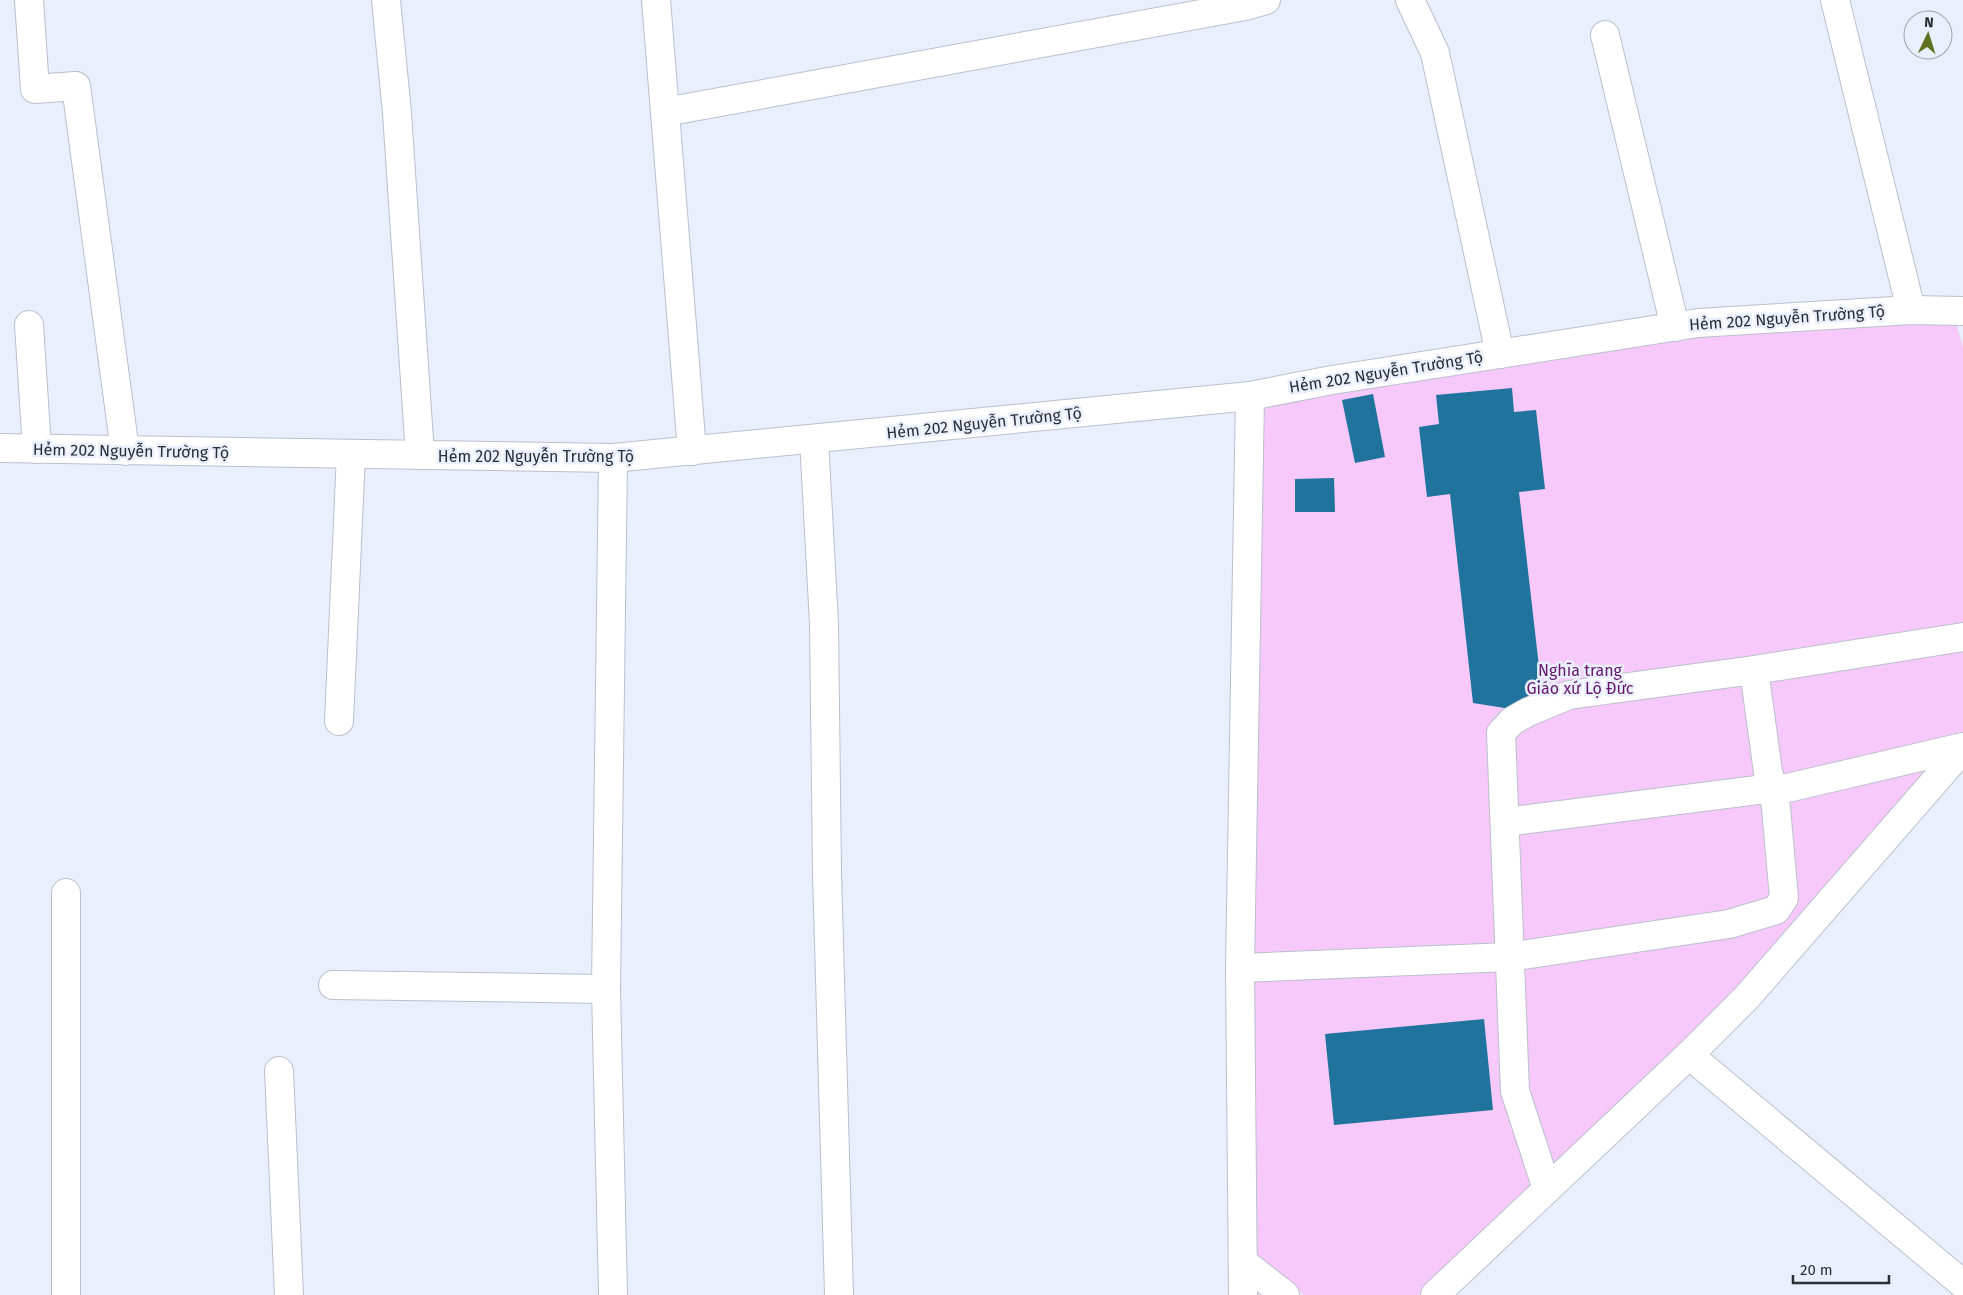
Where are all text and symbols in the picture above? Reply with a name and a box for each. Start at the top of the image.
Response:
north arrow [1903,10,1953,60]
text: N [1924,14,1934,31]
street label: Hẻm 202 Nguyễn Trường Tộ [1688,302,1886,334]
street label: Hẻm 202 Nguyễn Trường Tộ [1288,347,1484,397]
street label: Hẻm 202 Nguyễn Trường Tộ [885,403,1083,443]
street label: Hẻm 202 Nguyễn Trường Tộ [33,440,229,462]
street label: Hẻm 202 Nguyễn Trường Tộ [438,447,634,466]
park label: Nghĩa trang Giáo xứ Lộ Đức [1527,661,1634,698]
scale bar [1793,1252,1889,1284]
text: 20 m [1800,1261,1833,1279]

